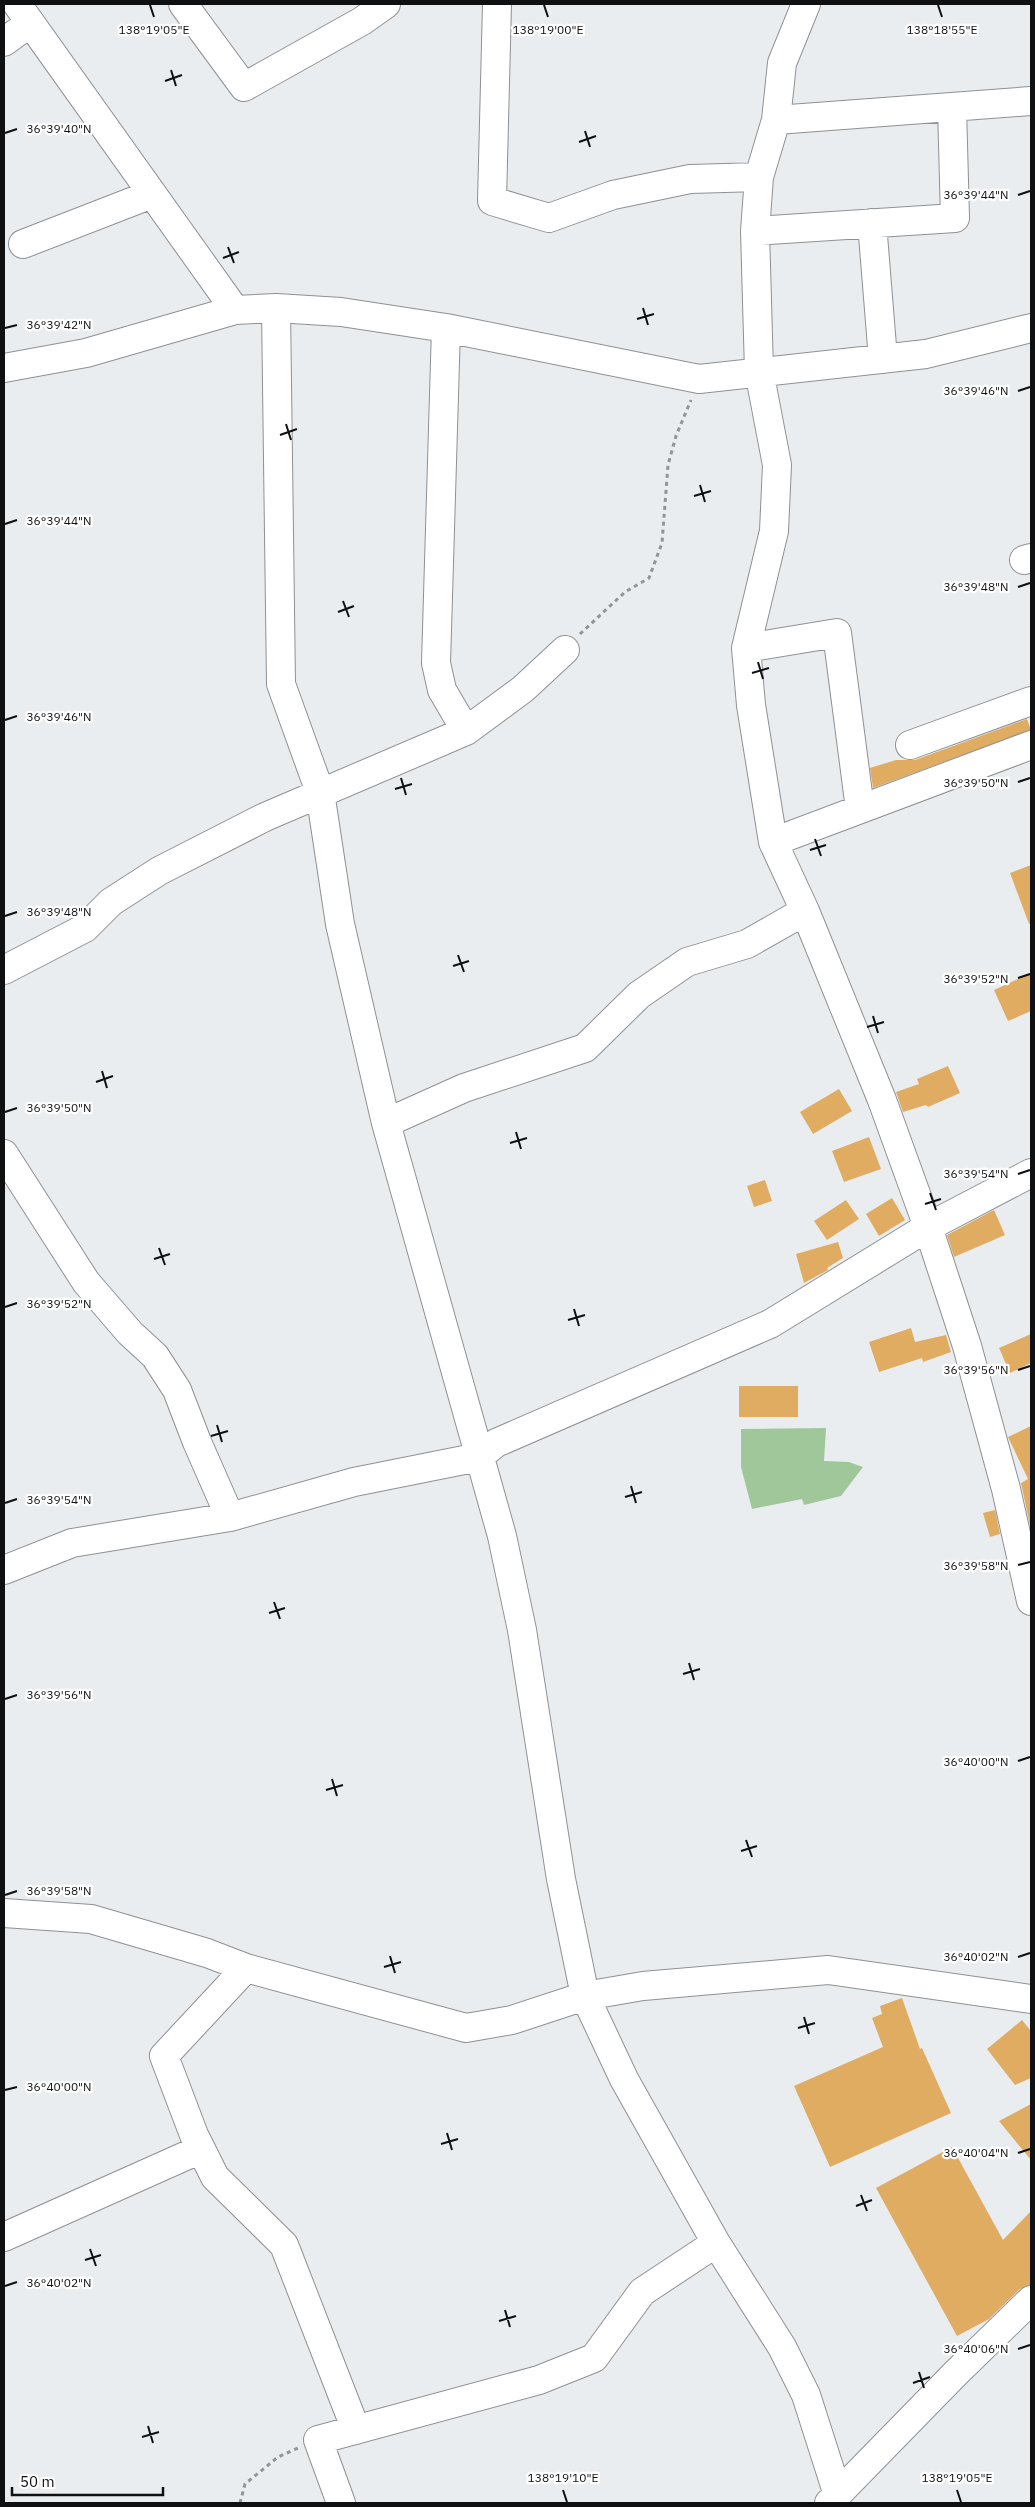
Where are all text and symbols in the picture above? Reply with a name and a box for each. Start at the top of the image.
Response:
text: 138°19'05"E [119,22,189,37]
text: 138°19'00"E [513,22,583,37]
text: 138°18'55"E [907,22,977,37]
text: 36°39'40"N [26,121,92,136]
text: 36°39'44"N [943,187,1009,202]
text: 36°39'42"N [26,317,92,332]
text: 36°39'46"N [943,383,1009,398]
text: 36°39'44"N [26,513,92,528]
text: 36°39'48"N [943,579,1009,594]
text: 36°39'46"N [26,709,92,724]
text: 36°39'50"N [943,775,1009,790]
text: 36°39'48"N [26,904,92,919]
text: 36°39'52"N [943,971,1009,986]
text: 36°39'50"N [26,1100,92,1115]
text: 36°39'54"N [943,1166,1009,1181]
text: 36°39'52"N [26,1296,92,1311]
text: 36°39'56"N [943,1362,1009,1377]
text: 36°39'54"N [26,1492,92,1507]
text: 36°39'58"N [943,1558,1009,1573]
text: 36°39'56"N [26,1687,92,1702]
text: 36°40'00"N [943,1754,1009,1769]
text: 36°39'58"N [26,1883,92,1898]
text: 36°40'02"N [943,1949,1009,1964]
text: 36°40'00"N [26,2079,92,2094]
text: 36°40'04"N [943,2145,1009,2160]
text: 36°40'02"N [26,2275,92,2290]
text: 36°40'06"N [943,2341,1009,2356]
scale bar [12,2464,164,2496]
text: 138°19'10"E [528,2470,598,2485]
text: 138°19'05"E [922,2470,992,2485]
text: 50 m [20,2472,55,2491]

